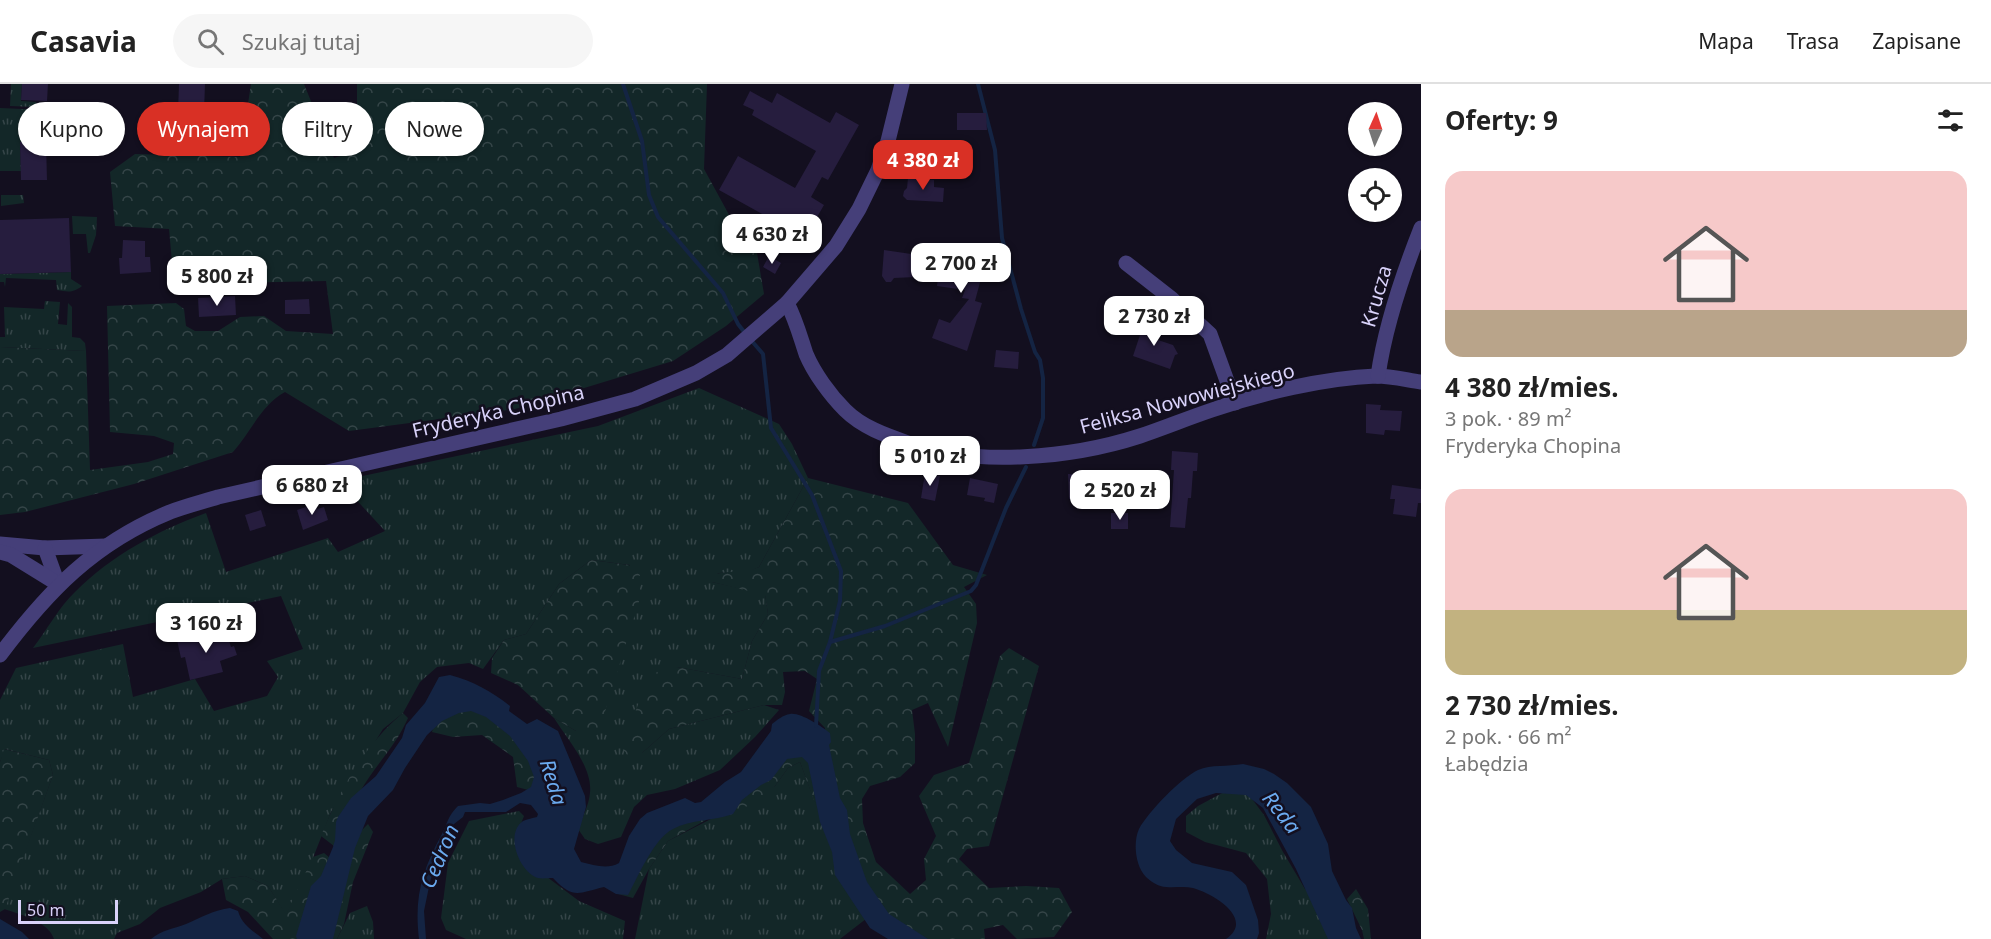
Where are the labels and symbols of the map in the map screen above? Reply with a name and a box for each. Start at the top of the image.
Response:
north arrow [1348,102,1402,156]
pin: 4 380 zł [861,140,985,191]
pin: 4 630 zł [710,214,834,265]
pin: 2 700 zł [899,243,1023,294]
pin: 5 800 zł [155,256,279,307]
street label: Krucza [1354,262,1398,330]
pin: 2 730 zł [1092,296,1216,347]
street label: Feliksa Nowowiejskiego [1077,356,1297,440]
street label: Fryderyka Chopina [409,378,587,444]
pin: 5 010 zł [868,436,992,487]
pin: 6 680 zł [250,465,374,516]
pin: 2 520 zł [1058,470,1182,521]
pin: 3 160 zł [144,603,268,654]
water label: Reda [534,756,574,808]
water label: Reda [1257,785,1307,839]
water label: Cedron [413,820,465,892]
scale bar [18,897,118,924]

